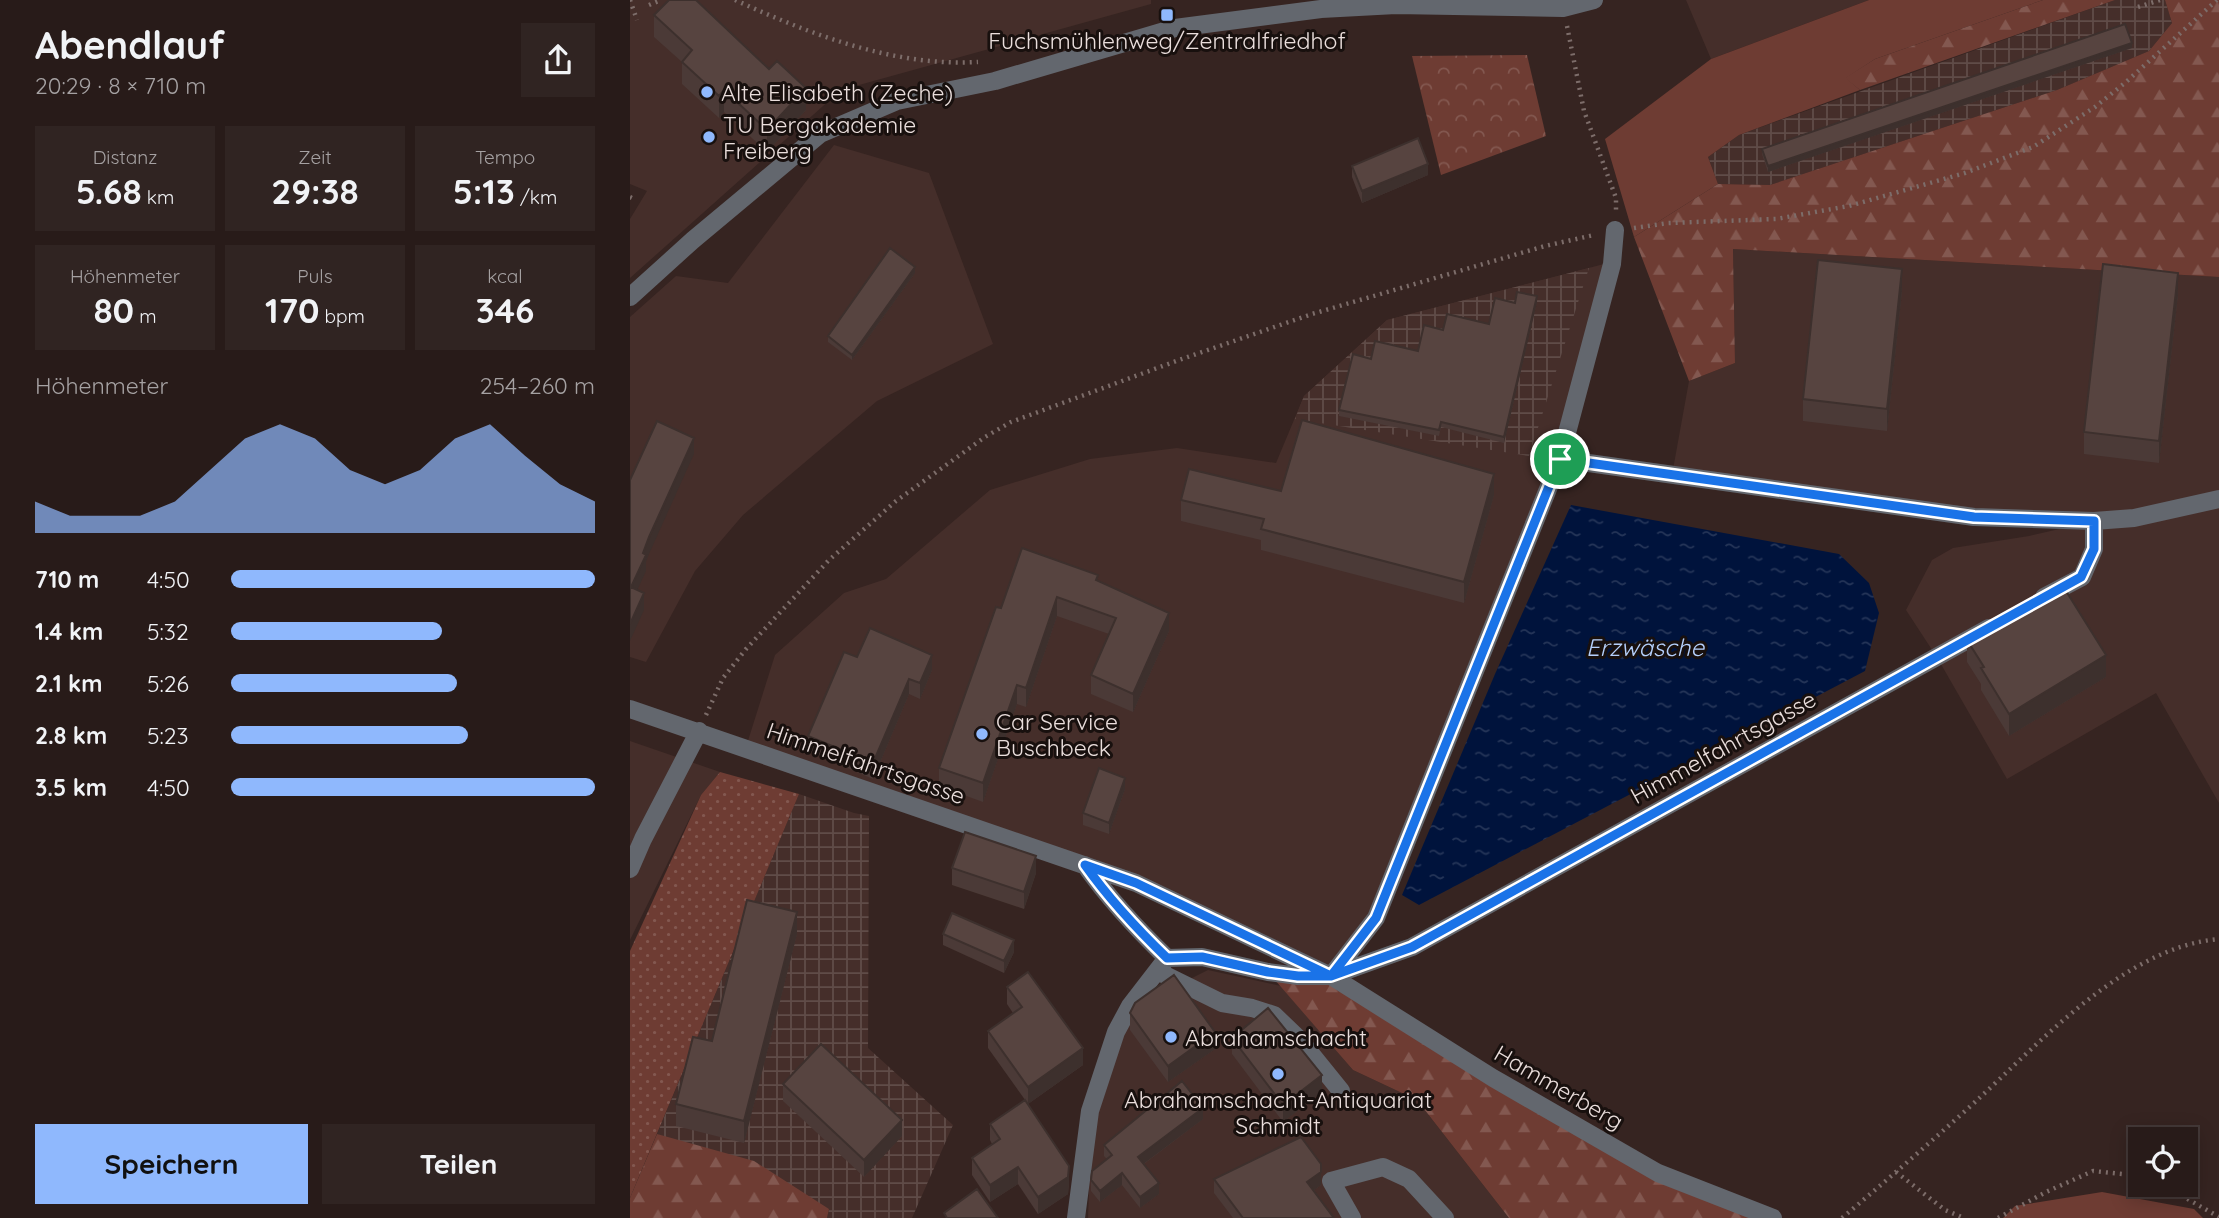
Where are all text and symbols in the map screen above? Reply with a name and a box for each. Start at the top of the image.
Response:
marker: Fuchsmühlenweg/Zentralfriedhof [1159,7,1175,23]
text: Abendlauf [35,21,225,69]
button: share [521,23,595,97]
place label: Fuchsmühlenweg/Zentralfriedhof [988,26,1346,55]
text: 20:29 · 8 × 710 m [35,71,206,100]
place label: Alte Elisabeth (Zeche) [721,78,953,107]
marker: Alte Elisabeth (Zeche) [699,84,715,100]
place label: TU Bergakademie Freiberg [723,110,916,165]
marker: TU Bergakademie Freiberg [701,129,717,145]
text: Distanz [93,145,157,169]
text: Zeit [298,145,332,169]
text: Tempo [475,145,535,169]
text: 5.68 [76,169,142,213]
text: 29:38 [271,169,359,213]
text: 5:13 [453,169,515,213]
text: km [142,185,174,209]
text: /km [515,185,557,209]
text: Höhenmeter [70,264,180,288]
text: Puls [297,264,333,288]
text: kcal [487,264,523,288]
text: 80 [93,288,134,332]
text: 170 [265,288,319,332]
text: 346 [476,288,534,332]
text: m [134,304,157,328]
text: bpm [319,304,365,328]
text: Höhenmeter [35,371,168,400]
text: 254–260 m [480,371,595,400]
pin [1530,429,1590,489]
icon: arrive [1541,440,1579,478]
text: 710 m [35,565,99,594]
text: 4:50 [147,565,190,594]
text: 1.4 km [35,617,103,646]
text: 5:32 [147,617,189,646]
water label: Erzwäsche [1586,632,1705,662]
text: 2.1 km [35,669,102,698]
text: 5:26 [147,669,189,698]
street label: Himmelfahrtsgasse [1625,684,1821,810]
place label: Car Service Buschbeck [996,707,1118,762]
street label: Himmelfahrtsgasse [763,715,969,811]
text: 2.8 km [35,721,107,750]
text: 5:23 [147,721,189,750]
marker: Car Service Buschbeck [974,726,990,742]
text: 3.5 km [35,773,107,802]
text: 4:50 [147,773,190,802]
place label: Abrahamschacht [1185,1023,1367,1052]
marker: Abrahamschacht [1163,1029,1179,1045]
street label: Hammerberg [1489,1038,1629,1136]
marker: Abrahamschacht-Antiquariat Schmidt [1270,1066,1286,1082]
place label: Abrahamschacht-Antiquariat Schmidt [1124,1085,1432,1140]
button: Speichern [35,1124,308,1204]
button: Teilen [322,1124,595,1204]
map controls [2128,1127,2198,1197]
button: locate [2128,1127,2198,1197]

